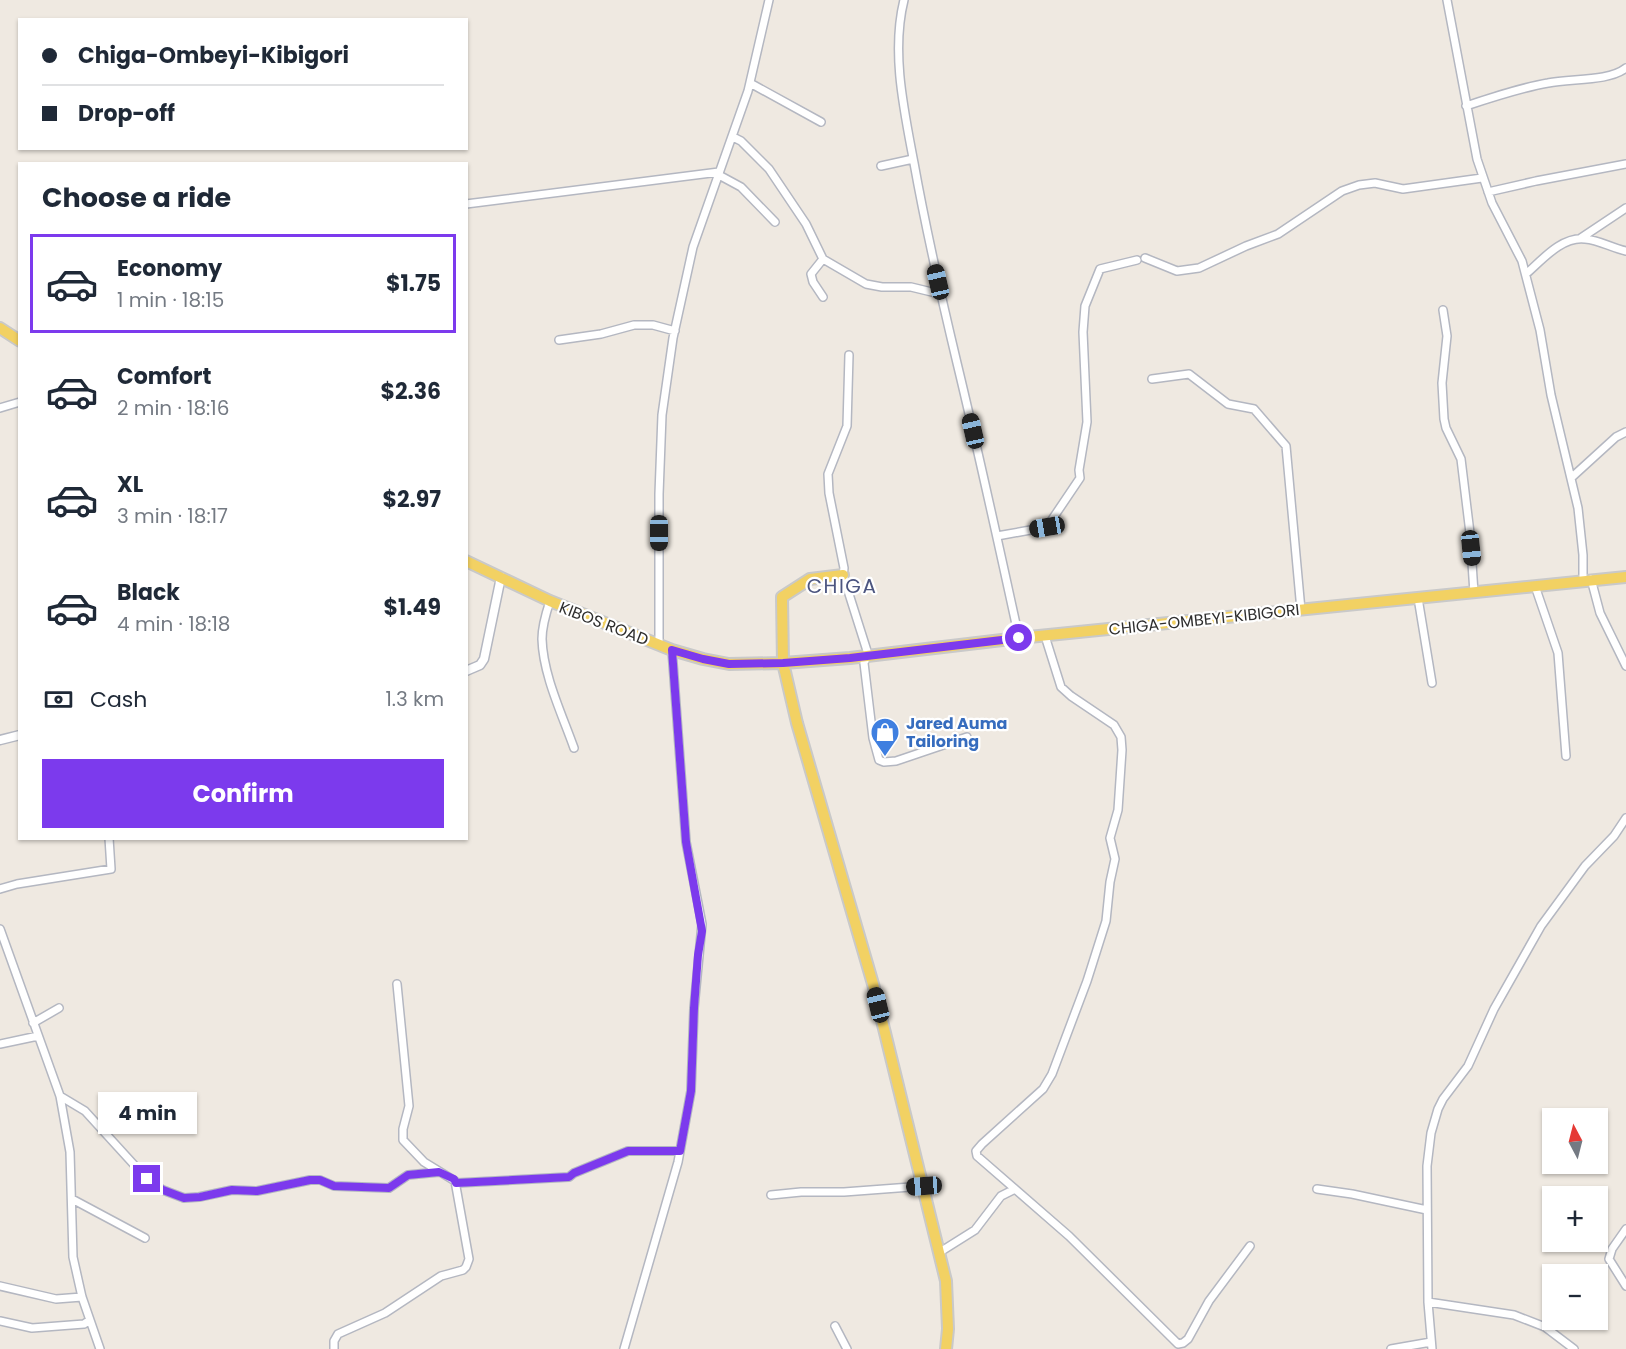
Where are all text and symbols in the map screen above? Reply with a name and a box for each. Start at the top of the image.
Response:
text: Chiga-Ombeyi-Kibigori [78,40,349,71]
text: Drop-off [78,98,175,129]
text: Choose a ride [42,179,231,216]
text: Economy [117,253,222,284]
icon: car [45,257,99,311]
car [925,262,951,302]
text: $1.75 [386,268,441,299]
text: 1 min · 18:15 [117,286,224,314]
text: Comfort [117,361,211,392]
icon: car [45,365,99,419]
text: $2.36 [380,376,441,407]
text: 2 min · 18:16 [117,394,229,422]
car [960,411,986,451]
text: XL [117,469,143,500]
icon: car [45,473,99,527]
text: $2.97 [382,484,441,515]
text: 3 min · 18:17 [117,502,228,530]
car [650,515,668,551]
car [1028,515,1066,539]
car [1460,529,1482,567]
district label: CHIGA [807,572,877,600]
text: Black [117,577,180,608]
icon: car [45,581,99,635]
text: $1.49 [384,592,441,623]
street label: KIBOS ROAD [556,596,652,651]
street label: CHIGA-OMBEYI-KIBIGORI [1107,598,1301,641]
text: 4 min · 18:18 [117,610,230,638]
route start [1005,624,1032,651]
icon: cash [42,683,75,716]
text: Cash [90,684,147,715]
text: 1.3 km [385,685,444,713]
place label: Jared Auma Tailoring [906,712,1007,753]
shop icon: Jared Auma Tailoring [869,716,901,758]
button: Confirm [42,759,444,828]
car [865,985,891,1025]
callout: 4 min [98,1092,196,1134]
text: 4 min [118,1099,177,1127]
north arrow [1542,1108,1608,1174]
map controls [1542,1108,1608,1330]
route end [133,1165,160,1192]
car [905,1176,943,1196]
button: + [1542,1186,1608,1252]
button: − [1542,1264,1608,1330]

